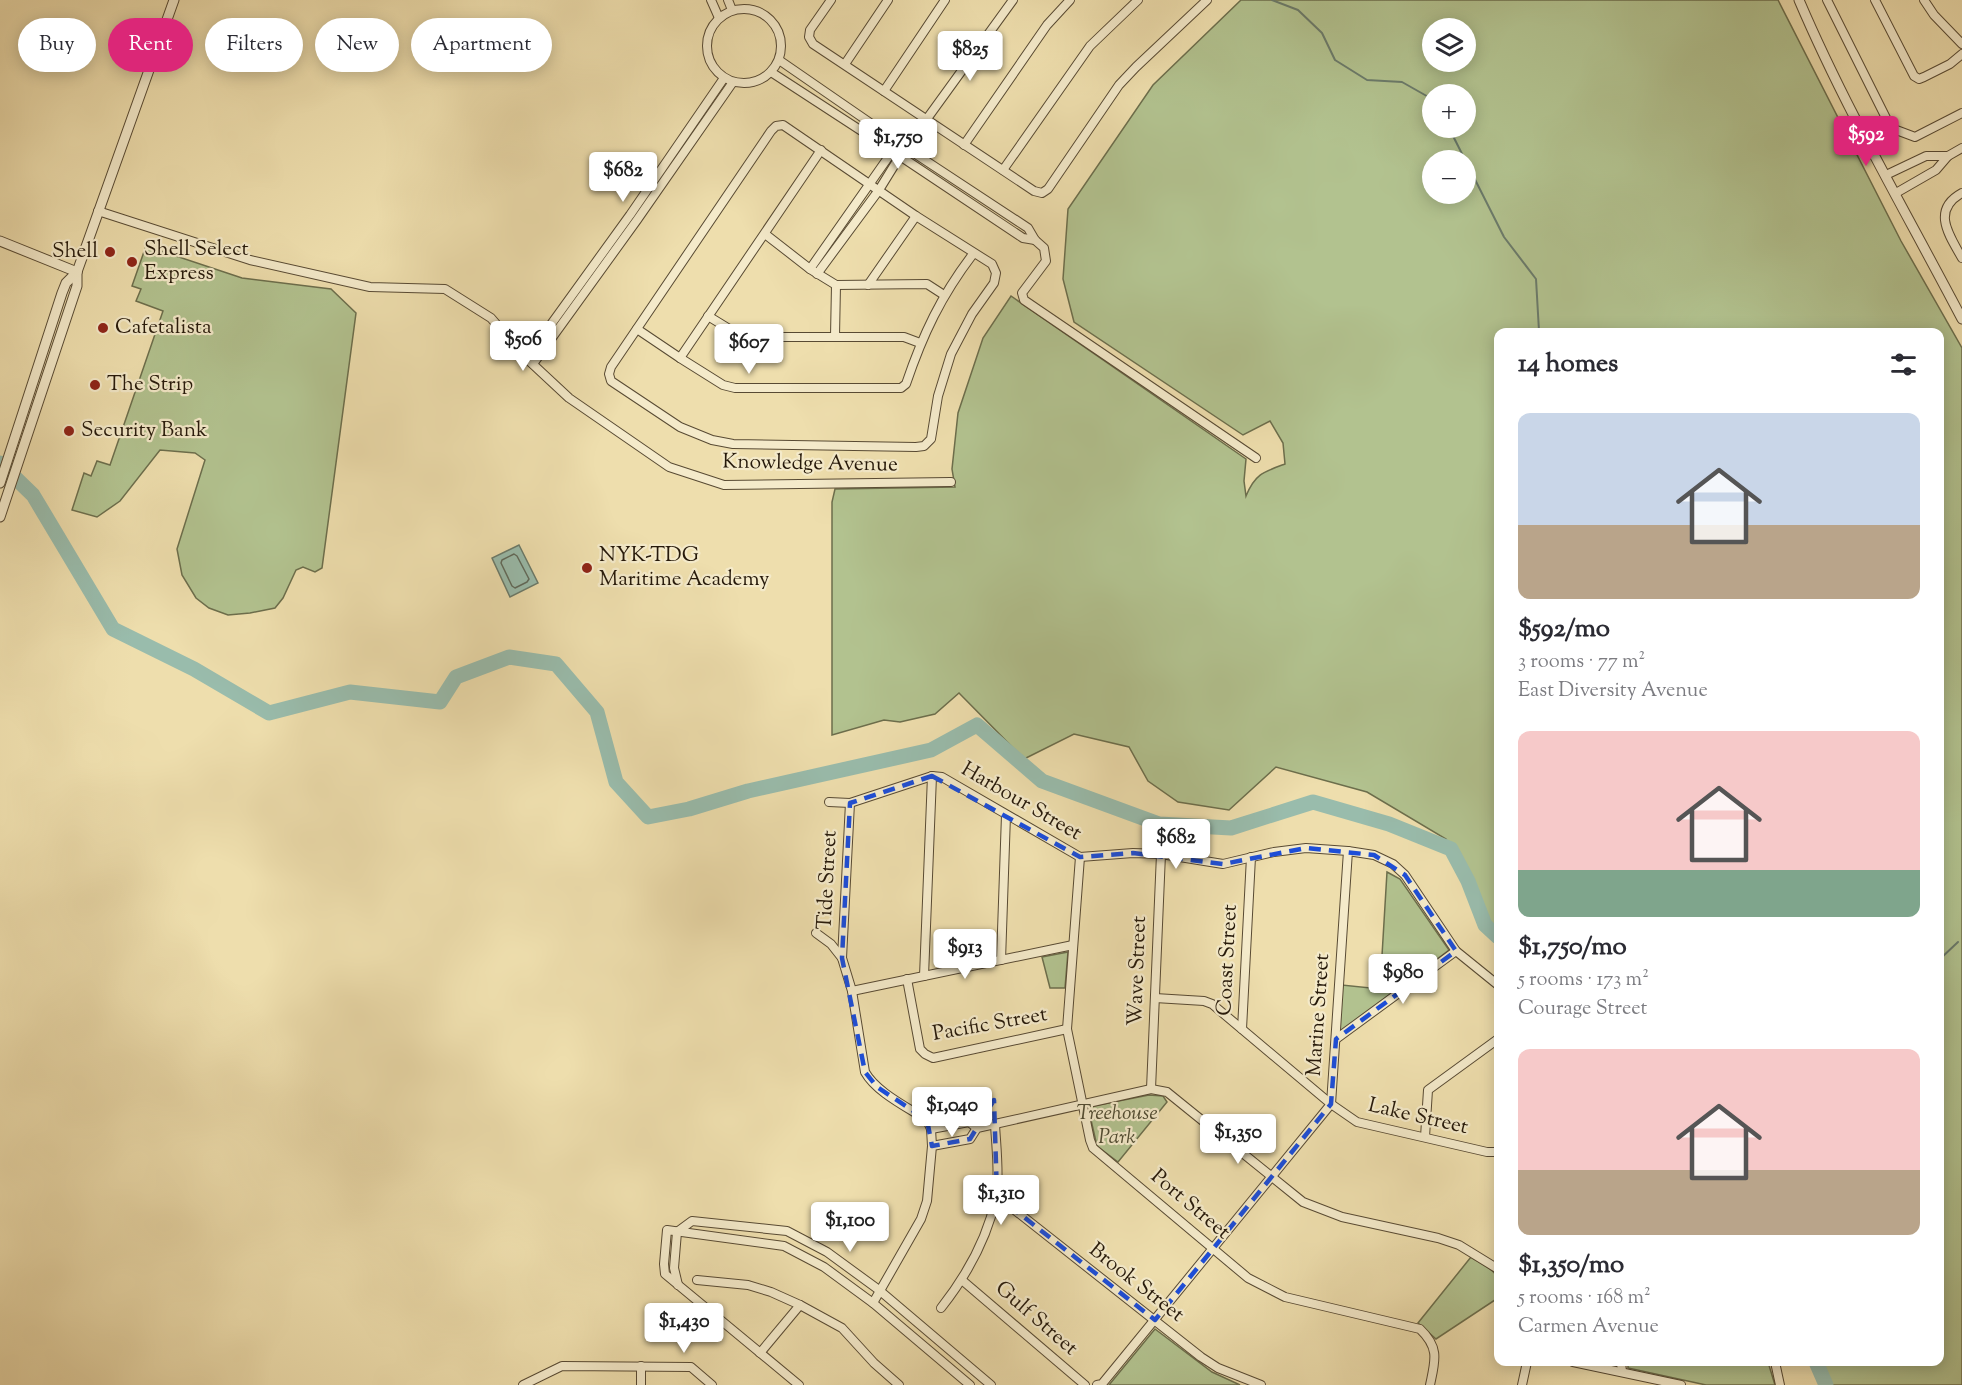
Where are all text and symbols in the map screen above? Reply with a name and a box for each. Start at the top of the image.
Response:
chip: Buy [18,18,96,72]
chip: Rent [108,18,193,72]
chip: Filters [205,18,303,72]
chip: New [315,18,399,72]
chip: Apartment [411,18,552,72]
map controls [1422,18,1476,204]
button: layers [1422,18,1476,72]
pin: $825 [934,31,1006,82]
text: $825 [952,36,988,65]
button: + [1422,84,1476,138]
pin: $592 [1830,116,1902,167]
pin: $1,750 [849,119,947,170]
text: $592 [1848,121,1884,150]
text: $1,750 [873,124,923,153]
button: − [1422,150,1476,204]
pin: $682 [587,152,659,203]
text: $682 [603,157,643,186]
place label: Shell Select Express [144,235,249,289]
place label: Shell [52,237,98,267]
marker: Shell [103,245,117,259]
marker: Shell Select Express [125,255,139,269]
place label: Cafetalista [115,313,212,343]
marker: Cafetalista [96,321,110,335]
pin: $506 [487,321,559,372]
pin: $607 [713,324,785,375]
text: $506 [504,326,542,355]
text: $607 [728,329,770,358]
text: 14 homes [1518,346,1618,383]
icon: filters [1887,348,1920,381]
place label: The Strip [107,370,193,400]
marker: The Strip [88,378,102,392]
place label: Security Bank [81,416,208,446]
marker: Security Bank [62,424,76,438]
street label: Knowledge Avenue [722,447,898,481]
icon: home [1665,452,1773,560]
place label: NYK-TDG Maritime Academy [599,541,770,595]
marker: NYK-TDG Maritime Academy [580,561,594,575]
text: $592/mo [1518,611,1610,648]
text: 3 rooms · 77 m² [1518,648,1645,677]
text: East Diversity Avenue [1518,677,1708,706]
street label: Harbour Street [955,755,1087,849]
icon: home [1665,770,1773,878]
pin: $682 [1140,819,1212,870]
text: $682 [1156,824,1196,853]
street label: Tide Street [810,829,846,931]
street label: Coast Street [1210,903,1246,1017]
street label: Wave Street [1121,915,1155,1027]
pin: $913 [929,929,1001,980]
text: $1,750/mo [1518,929,1627,966]
text: $913 [947,934,983,963]
street label: Marine Street [1300,952,1338,1078]
pin: $980 [1367,954,1439,1005]
text: $980 [1383,959,1423,988]
text: 5 rooms · 173 m² [1518,966,1649,995]
text: Courage Street [1518,995,1647,1024]
street label: Pacific Street [930,1000,1050,1050]
pin: $1,040 [903,1087,1001,1138]
icon: home [1665,1088,1773,1196]
street label: Lake Street [1365,1091,1471,1143]
text: $1,040 [926,1092,978,1121]
park label: Treehouse Park [1076,1099,1158,1153]
pin: $1,350 [1189,1114,1287,1165]
text: $1,350 [1214,1119,1262,1148]
street label: Port Street [1144,1163,1236,1247]
pin: $1,310 [952,1175,1050,1226]
text: $1,310 [977,1180,1025,1209]
pin: $1,100 [801,1202,899,1253]
text: $1,100 [825,1207,875,1236]
street label: Brook Street [1082,1236,1190,1330]
text: $1,350/mo [1518,1247,1624,1284]
street label: Gulf Street [988,1275,1084,1363]
text: 5 rooms · 168 m² [1518,1284,1651,1313]
pin: $1,430 [635,1303,733,1354]
text: $1,430 [658,1308,710,1337]
text: Carmen Avenue [1518,1313,1659,1342]

